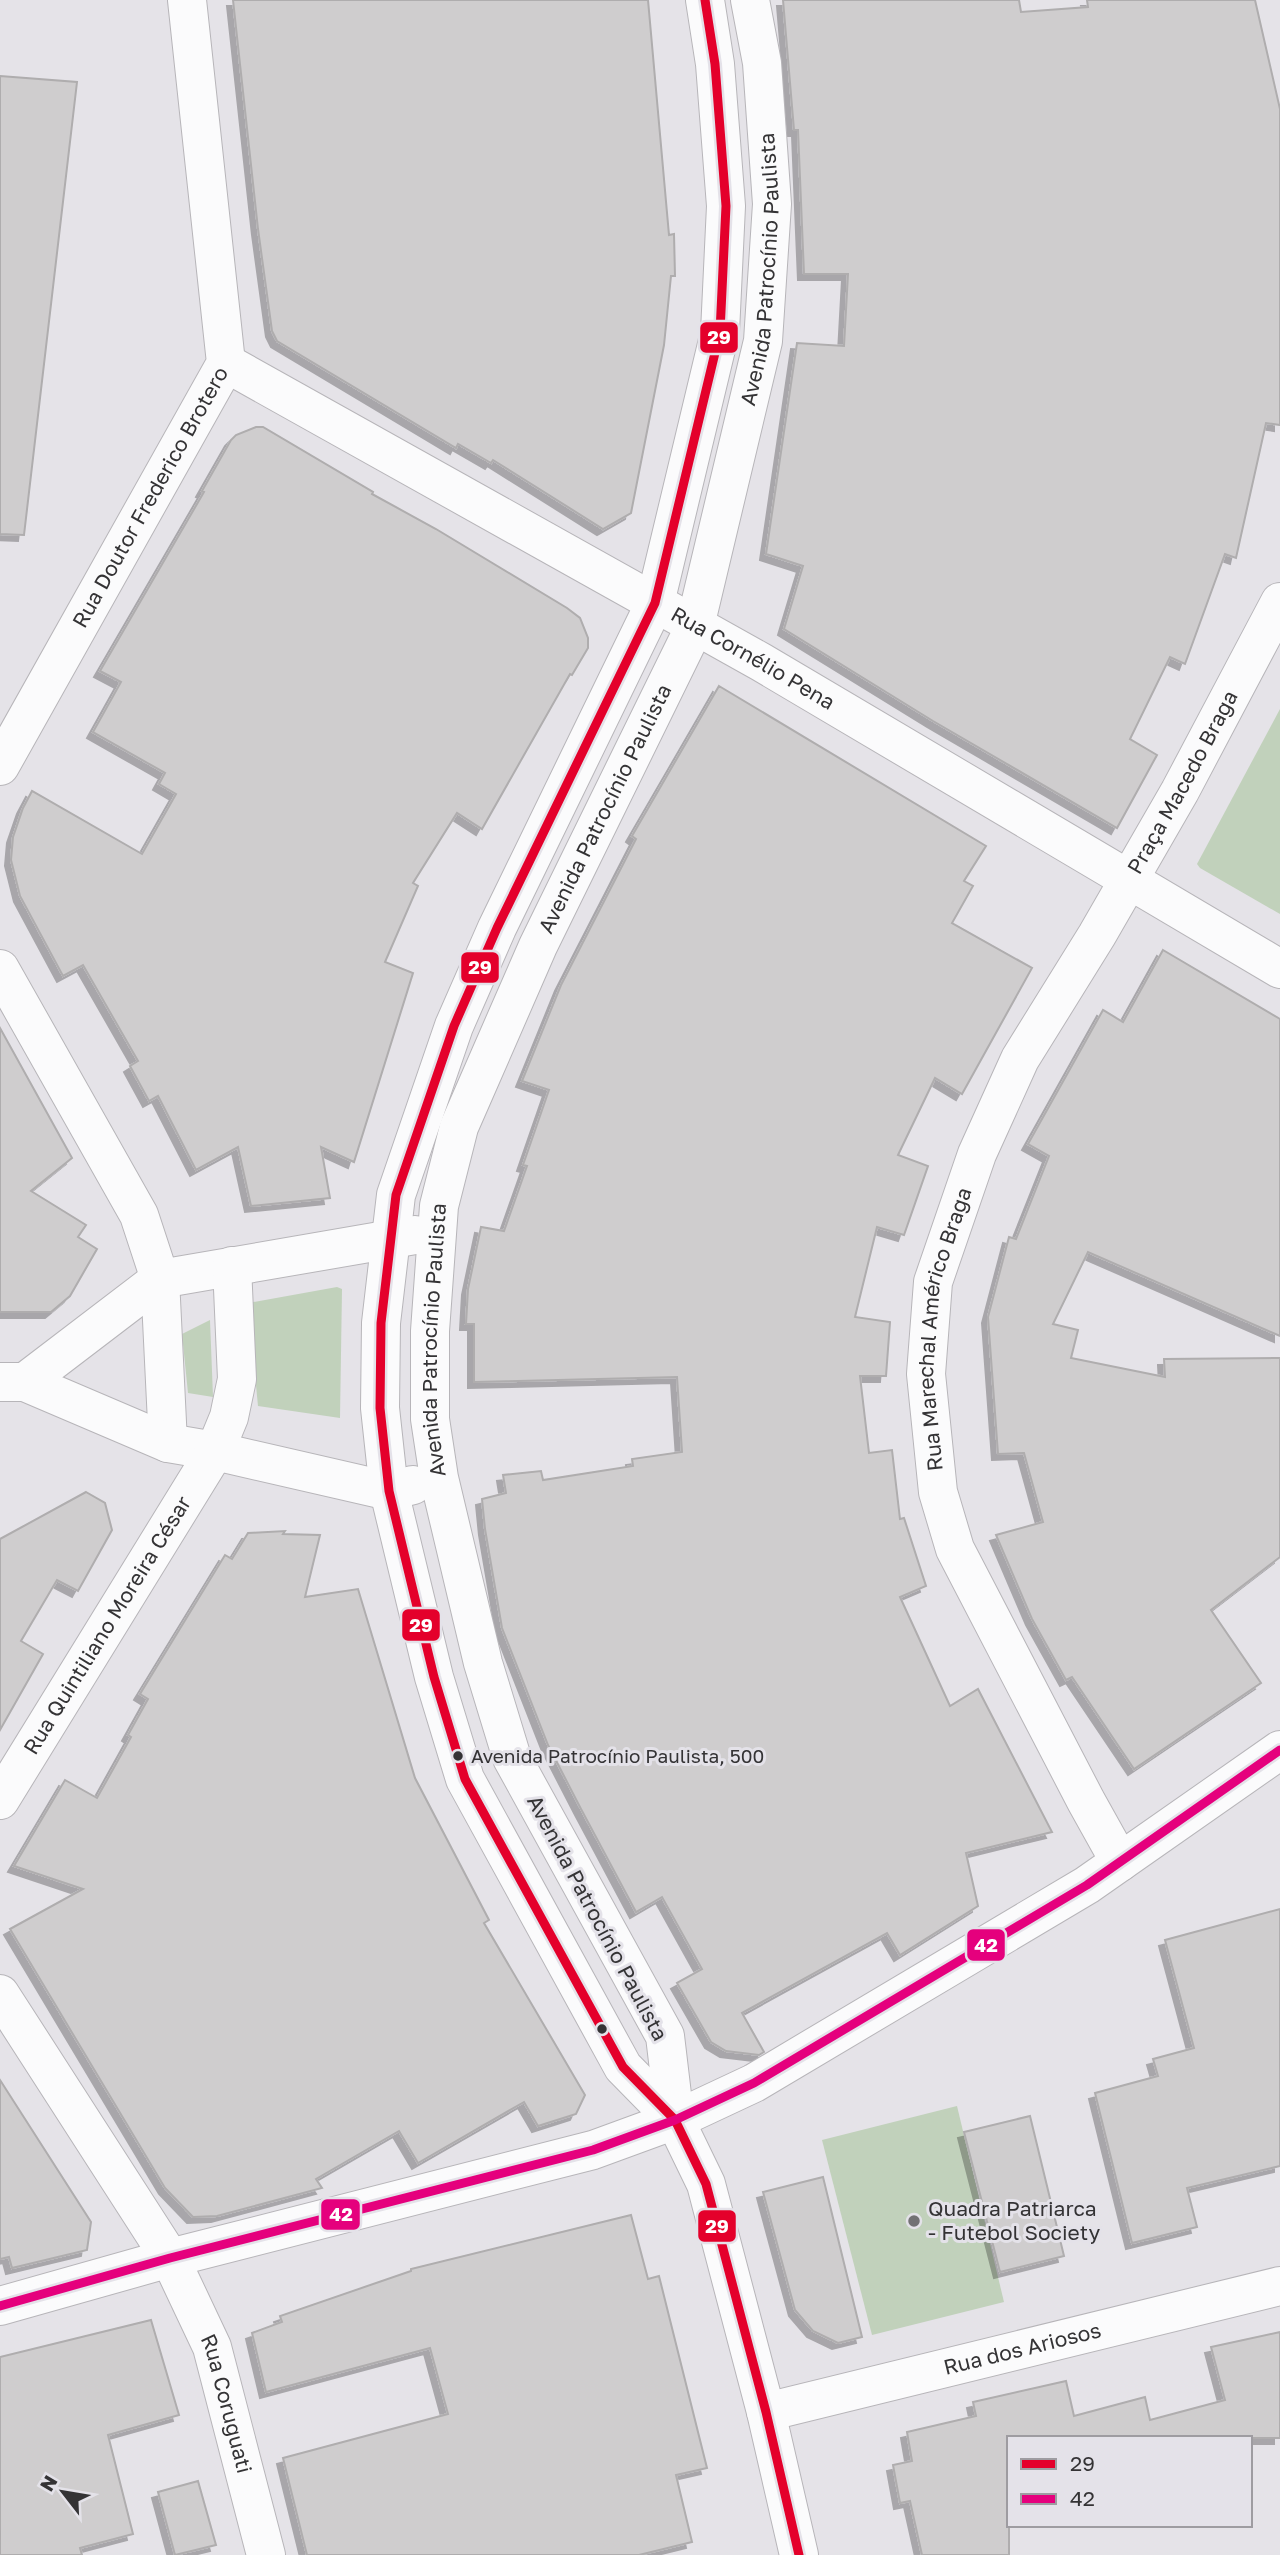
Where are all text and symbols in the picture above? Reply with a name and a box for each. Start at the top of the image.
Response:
street label: Avenida Patrocínio Paulista [734,132,784,408]
line badge: 29 [699,321,739,354]
text: 29 [707,325,731,348]
street label: Rua Doutor Frederico Brotero [66,362,233,632]
street label: Rua Cornélio Pena [667,600,840,715]
street label: Avenida Patrocínio Paulista [532,680,676,938]
street label: Praça Macedo Braga [1121,686,1243,878]
line badge: 29 [460,951,500,984]
text: 29 [468,955,492,978]
street label: Rua Marechal Américo Braga [912,1184,977,1472]
street label: Avenida Patrocínio Paulista [416,1202,451,1479]
street label: Rua Quintiliano Moreira César [17,1491,196,1759]
line badge: 29 [401,1608,441,1642]
text: 29 [409,1613,433,1636]
place label: Avenida Patrocínio Paulista, 500 [471,1744,764,1767]
marker: Avenida Patrocínio Paulista, 500 [451,1749,465,1763]
street label: Avenida Patrocínio Paulista [522,1790,674,2045]
line badge: 42 [966,1928,1006,1962]
text: 42 [974,1933,998,1956]
unlabelled marker [595,2022,609,2036]
place label: Quadra Patriarca - Futebol Society [928,2195,1101,2245]
line badge: 42 [320,2198,361,2231]
text: 42 [329,2202,353,2225]
line badge: 29 [697,2209,737,2243]
marker: Quadra Patriarca - Futebol Society [906,2213,922,2229]
text: 29 [705,2214,729,2237]
street label: Rua dos Ariosos [941,2316,1103,2380]
street label: Rua Coruguati [196,2329,258,2476]
legend [1007,2436,1252,2527]
text: 29 [1070,2450,1095,2476]
north arrow [28,2457,98,2527]
text: N [34,2471,62,2495]
text: 42 [1070,2485,1095,2511]

